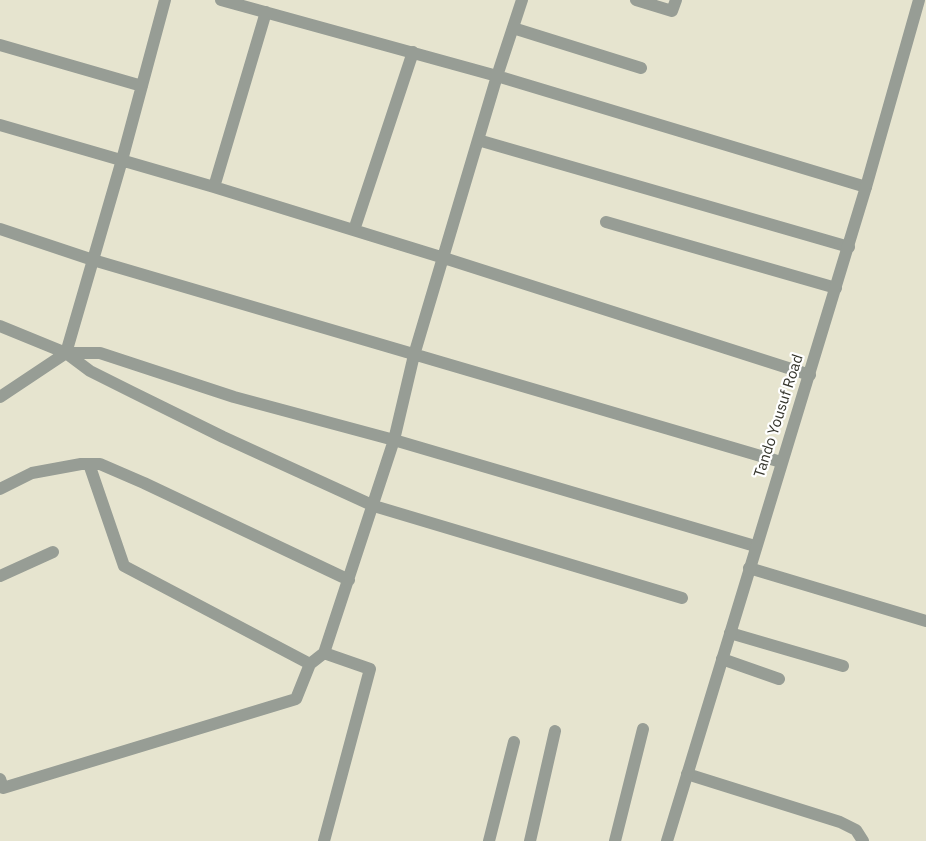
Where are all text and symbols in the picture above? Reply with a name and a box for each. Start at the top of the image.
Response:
street label: Tando Yousuf Road [751,352,807,480]

